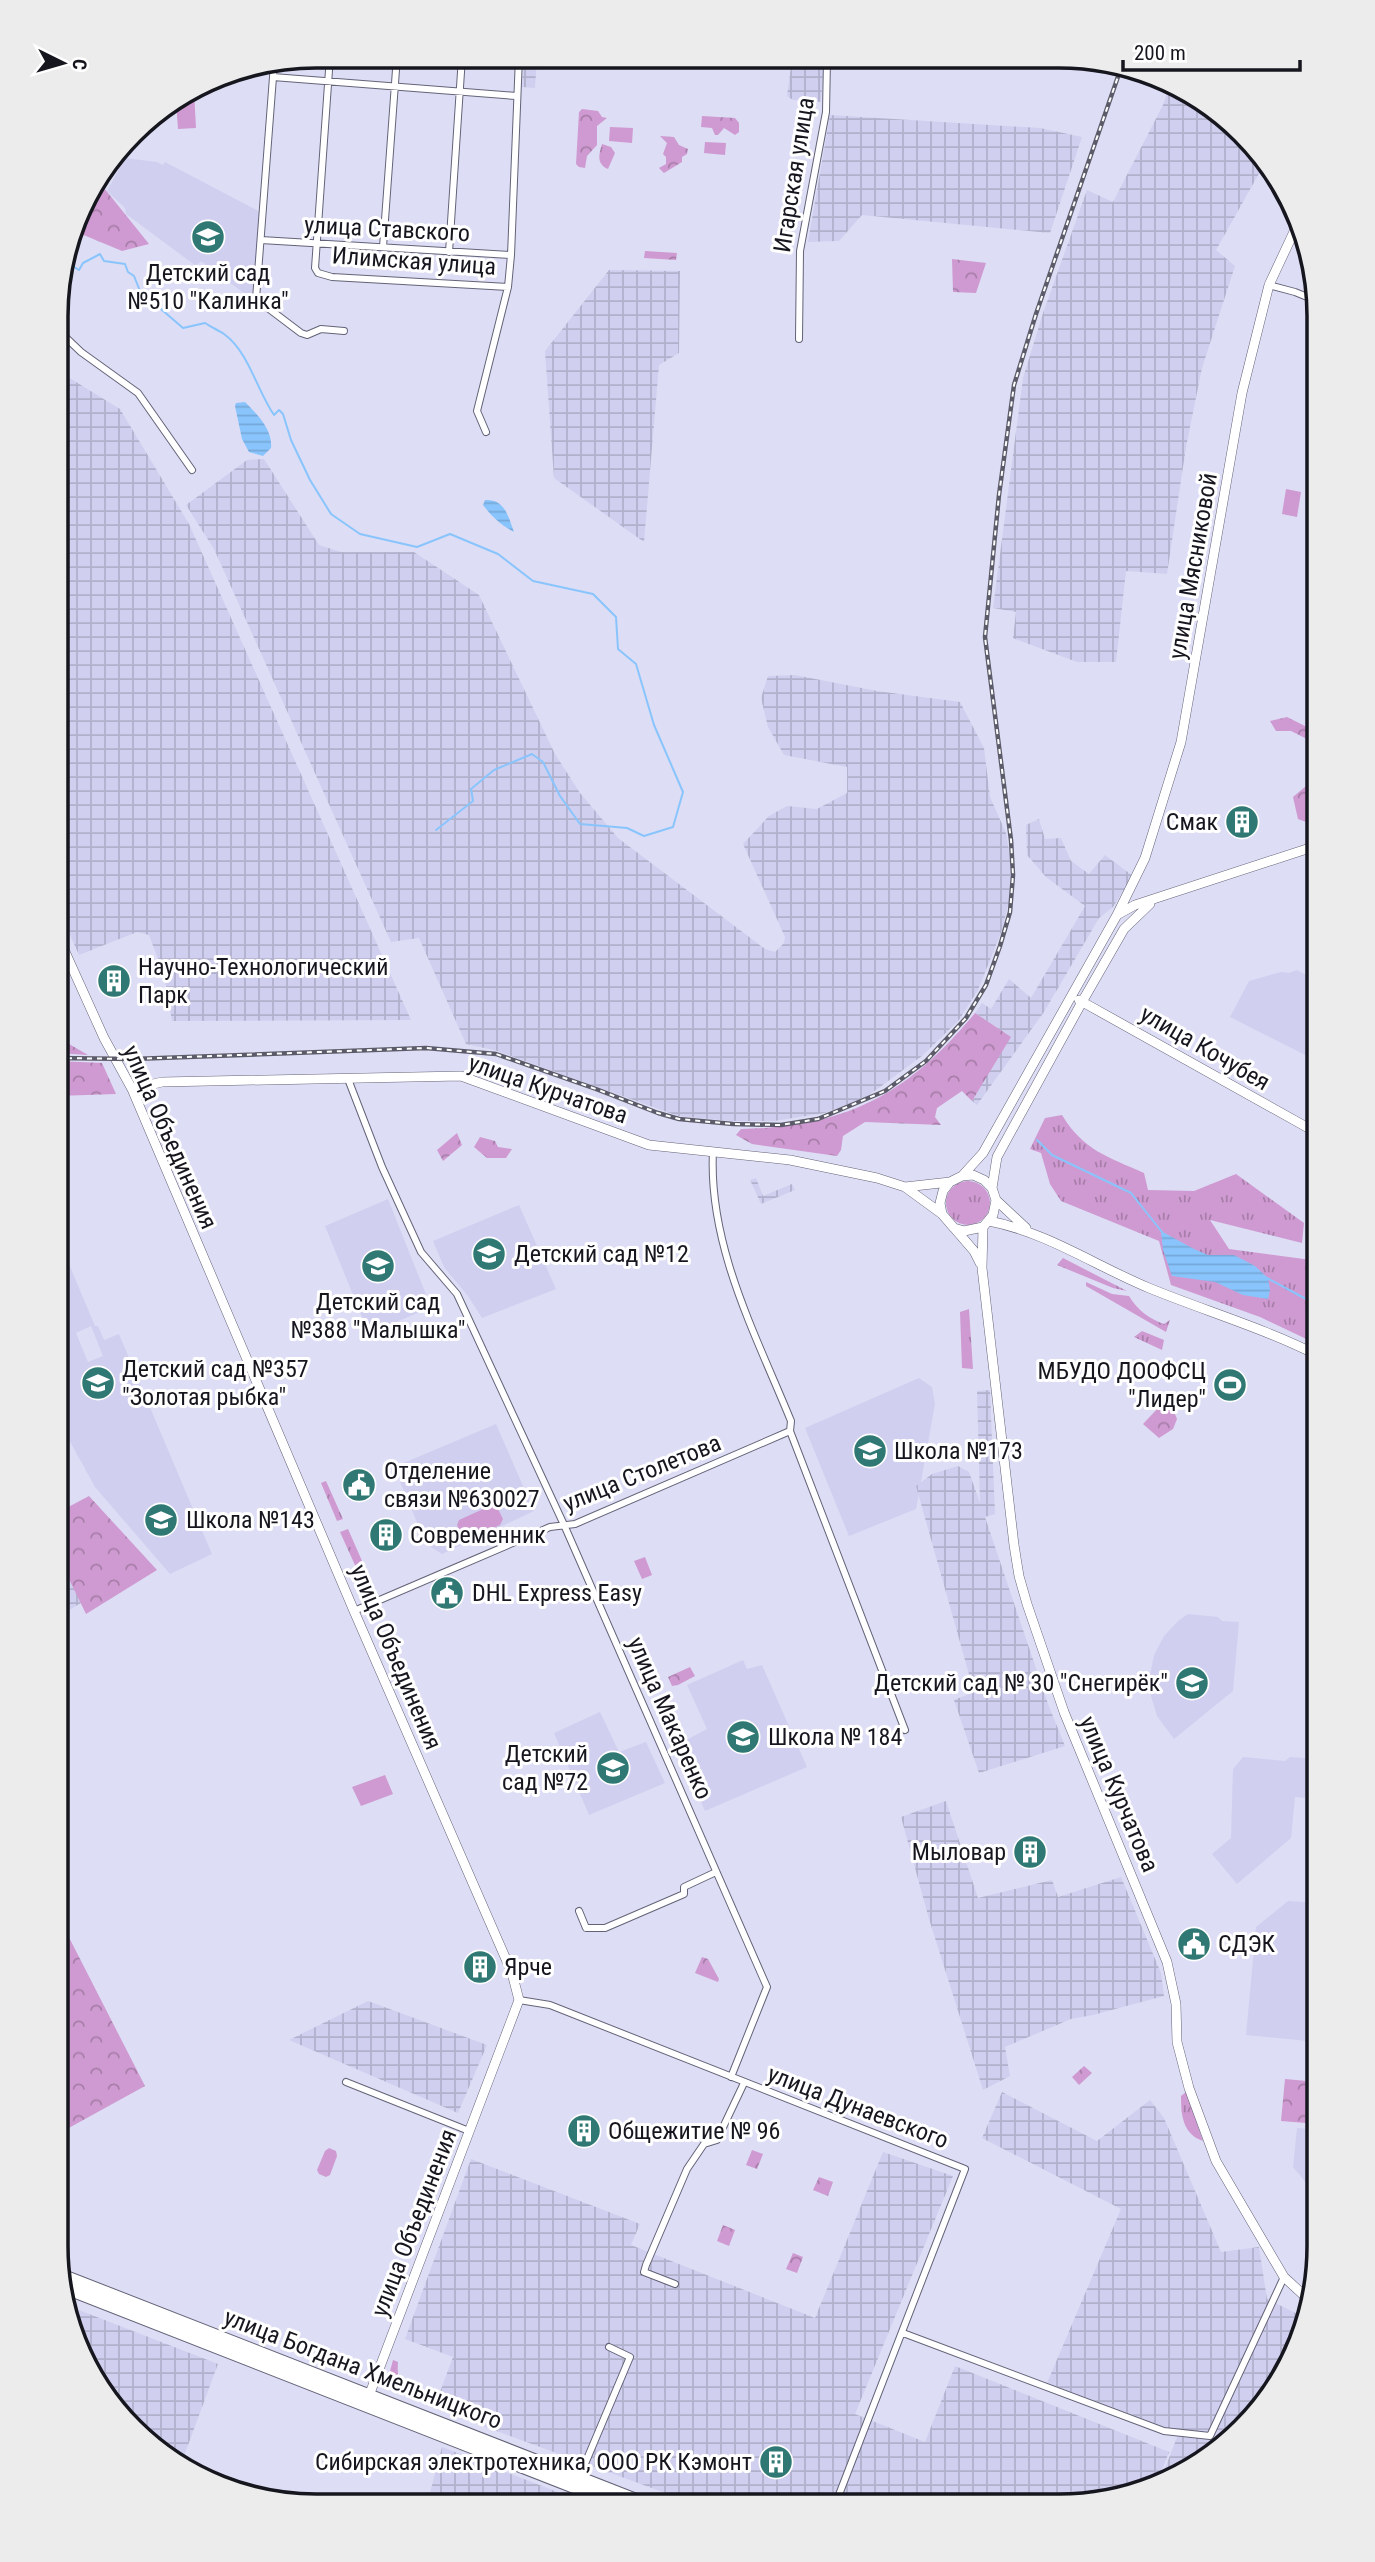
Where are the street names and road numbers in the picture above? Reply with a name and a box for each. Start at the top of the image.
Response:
street label: Игарская улица [768,96,820,254]
street label: улица Ставского [303,211,471,247]
street label: Илимская улица [331,241,497,281]
street label: улица Мясниковой [1163,471,1223,661]
street label: улица Кочубея [1135,1000,1275,1096]
street label: улица Объединения [117,1041,223,1233]
street label: улица Курчатова [465,1049,631,1129]
street label: улица Столетова [559,1429,725,1517]
street label: улица Объединения [344,1560,448,1754]
street label: улица Макаренко [622,1632,718,1804]
street label: улица Курчатова [1074,1712,1164,1876]
street label: улица Дунаевского [764,2060,952,2154]
street label: улица Объединения [365,2125,463,2321]
street label: улица Богдана Хмельницкого [220,2303,506,2435]

